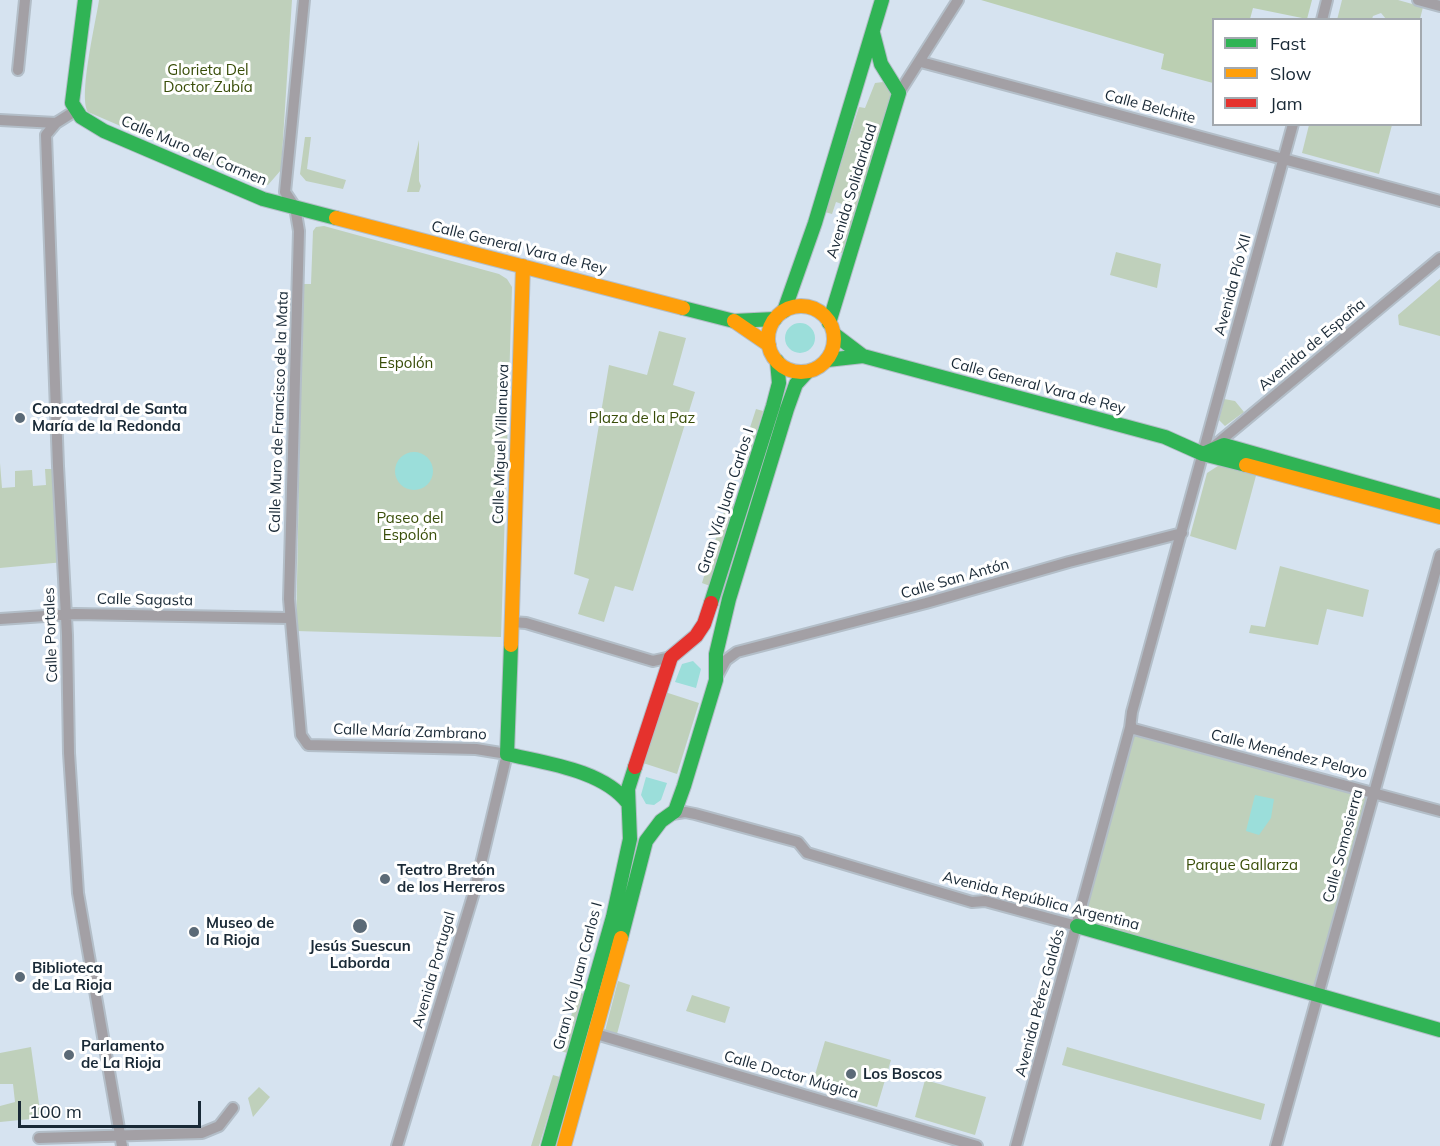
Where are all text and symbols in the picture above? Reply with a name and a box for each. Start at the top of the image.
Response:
legend [1212,18,1422,126]
text: Fast [1270,32,1306,55]
park label: Glorieta Del Doctor Zubía [163,61,253,96]
text: Slow [1270,62,1311,85]
street label: Calle Belchite [1103,86,1197,128]
text: Jam [1270,92,1303,115]
street label: Calle Muro del Carmen [118,112,270,190]
street label: Avenida Solidaridad [823,121,881,261]
street label: Calle General Vara de Rey [429,217,609,279]
street label: Avenida Pío XII [1211,232,1255,338]
street label: Calle Muro de Francisco de la Mata [266,291,292,533]
street label: Avenida de España [1255,295,1369,395]
park label: Espolón [379,354,433,372]
street label: Calle General Vara de Rey [949,354,1127,418]
street label: Calle Miguel Villanueva [489,363,513,525]
place label: Concatedral de Santa María de la Redonda [32,400,187,435]
park label: Plaza de la Paz [589,409,695,427]
marker: Concatedral de Santa María de la Redonda [13,411,27,425]
street label: Gran Vía Juan Carlos I [694,426,758,576]
park label: Paseo del Espolón [376,509,444,544]
street label: Calle San Antón [899,555,1011,603]
street label: Calle Portales [40,587,62,683]
street label: Calle Sagasta [97,590,193,610]
street label: Calle María Zambrano [333,720,487,744]
street label: Calle Menéndez Pelayo [1209,726,1369,782]
street label: Calle Somosierra [1319,787,1367,905]
park label: Parque Gallarza [1186,856,1298,874]
place label: Teatro Bretón de los Herreros [397,861,505,896]
street label: Avenida República Argentina [941,868,1141,934]
marker: Teatro Bretón de los Herreros [378,872,392,886]
street label: Gran Vía Juan Carlos I [550,900,606,1052]
street label: Avenida Portugal [409,910,459,1030]
place label: Museo de la Rioja [206,914,274,949]
marker: Jesús Suescun Laborda [351,917,369,935]
marker: Museo de la Rioja [187,925,201,939]
street label: Avenida Pérez Galdós [1012,927,1068,1079]
place label: Jesús Suescun Laborda [309,937,411,972]
place label: Biblioteca de La Rioja [32,959,112,994]
marker: Biblioteca de La Rioja [13,970,27,984]
place label: Parlamento de La Rioja [81,1037,164,1072]
street label: Calle Doctor Múgica [722,1047,860,1103]
marker: Parlamento de La Rioja [62,1048,76,1062]
place label: Los Boscos [863,1065,942,1083]
marker: Los Boscos [844,1067,858,1081]
scale bar [21,1089,204,1127]
text: 100 m [29,1100,82,1123]

